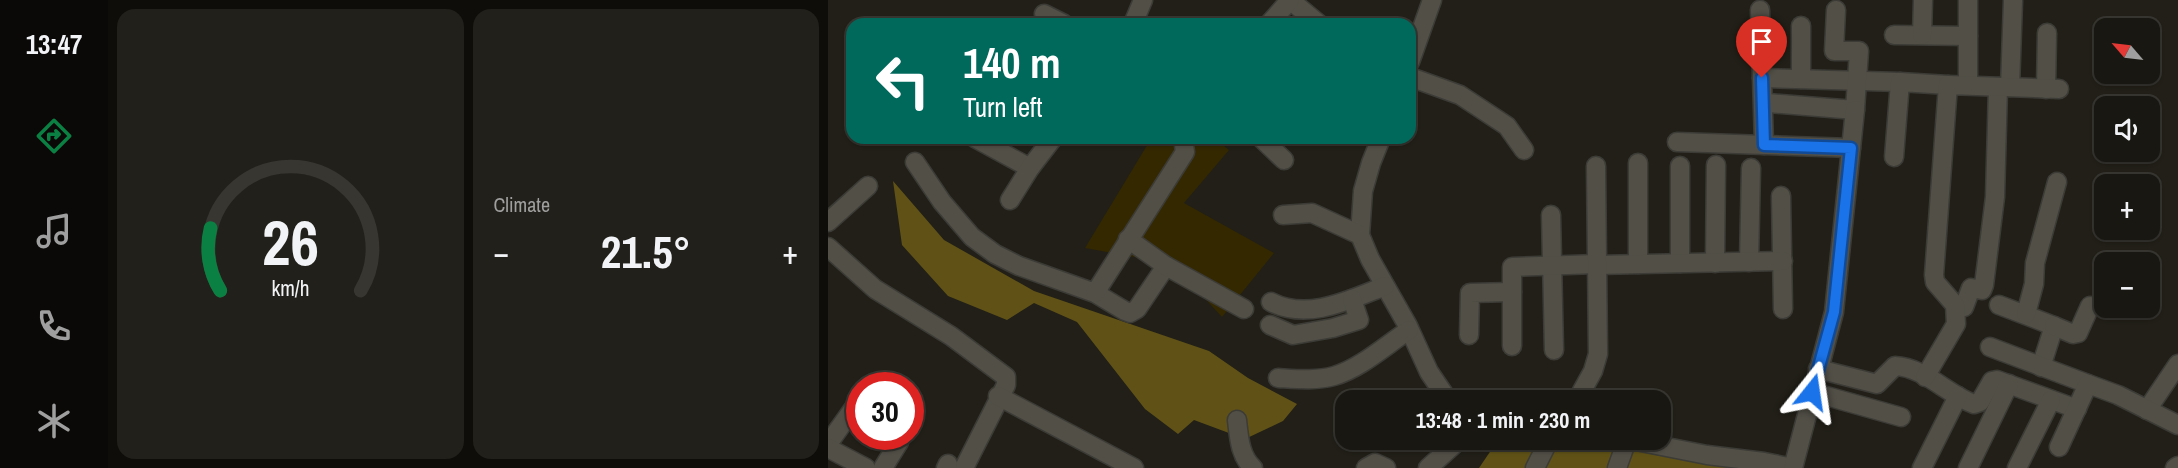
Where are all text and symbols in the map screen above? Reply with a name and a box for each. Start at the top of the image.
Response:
pin [1736,16,1787,78]
north arrow [2094,18,2160,84]
map controls [2094,18,2160,318]
icon: arrive [1745,25,1778,58]
text: 13:47 [26,26,82,62]
text: 140 m [963,35,1061,91]
icon: left [864,42,942,120]
text: Turn left [963,89,1042,125]
button: sound [2094,96,2160,162]
icon: directions [33,115,75,157]
button: + [2094,174,2160,240]
text: Climate [494,191,550,218]
text: 26 [262,200,319,284]
icon: music [33,210,75,252]
text: 21.5° [601,221,691,282]
text: − [494,230,509,274]
text: + [782,230,798,274]
button: − [2094,252,2160,318]
text: km/h [271,274,309,303]
icon: phone [33,305,75,347]
position arrow [1780,360,1844,424]
speed limit sign: 30 [846,372,924,450]
icon: climate [33,400,75,442]
text: 13:48 · 1 min · 230 m [1416,405,1590,435]

